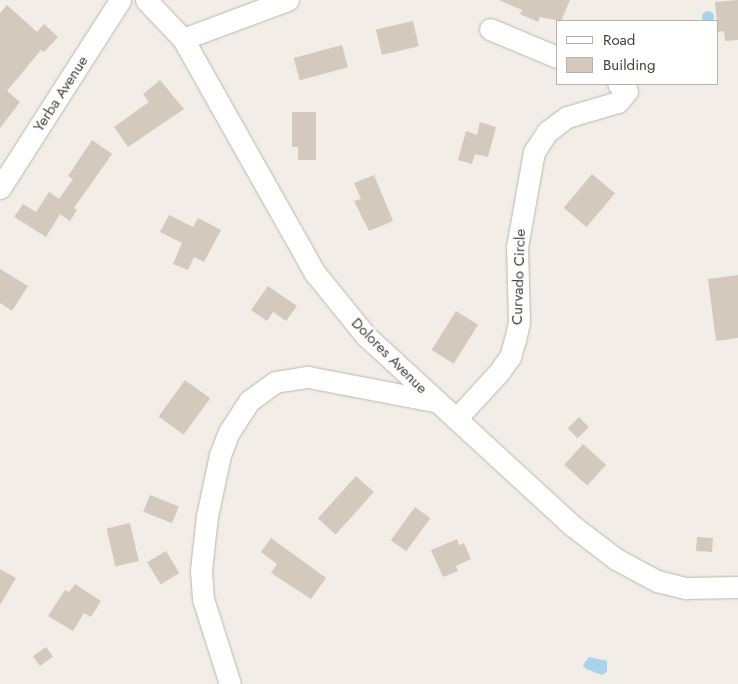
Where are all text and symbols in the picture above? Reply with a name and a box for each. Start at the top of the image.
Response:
legend [556,20,718,85]
text: Road [603,29,635,51]
street label: Yerba Avenue [30,53,92,135]
text: Building [603,54,655,76]
street label: Curvado Circle [508,229,530,325]
street label: Dolores Avenue [347,314,431,398]

